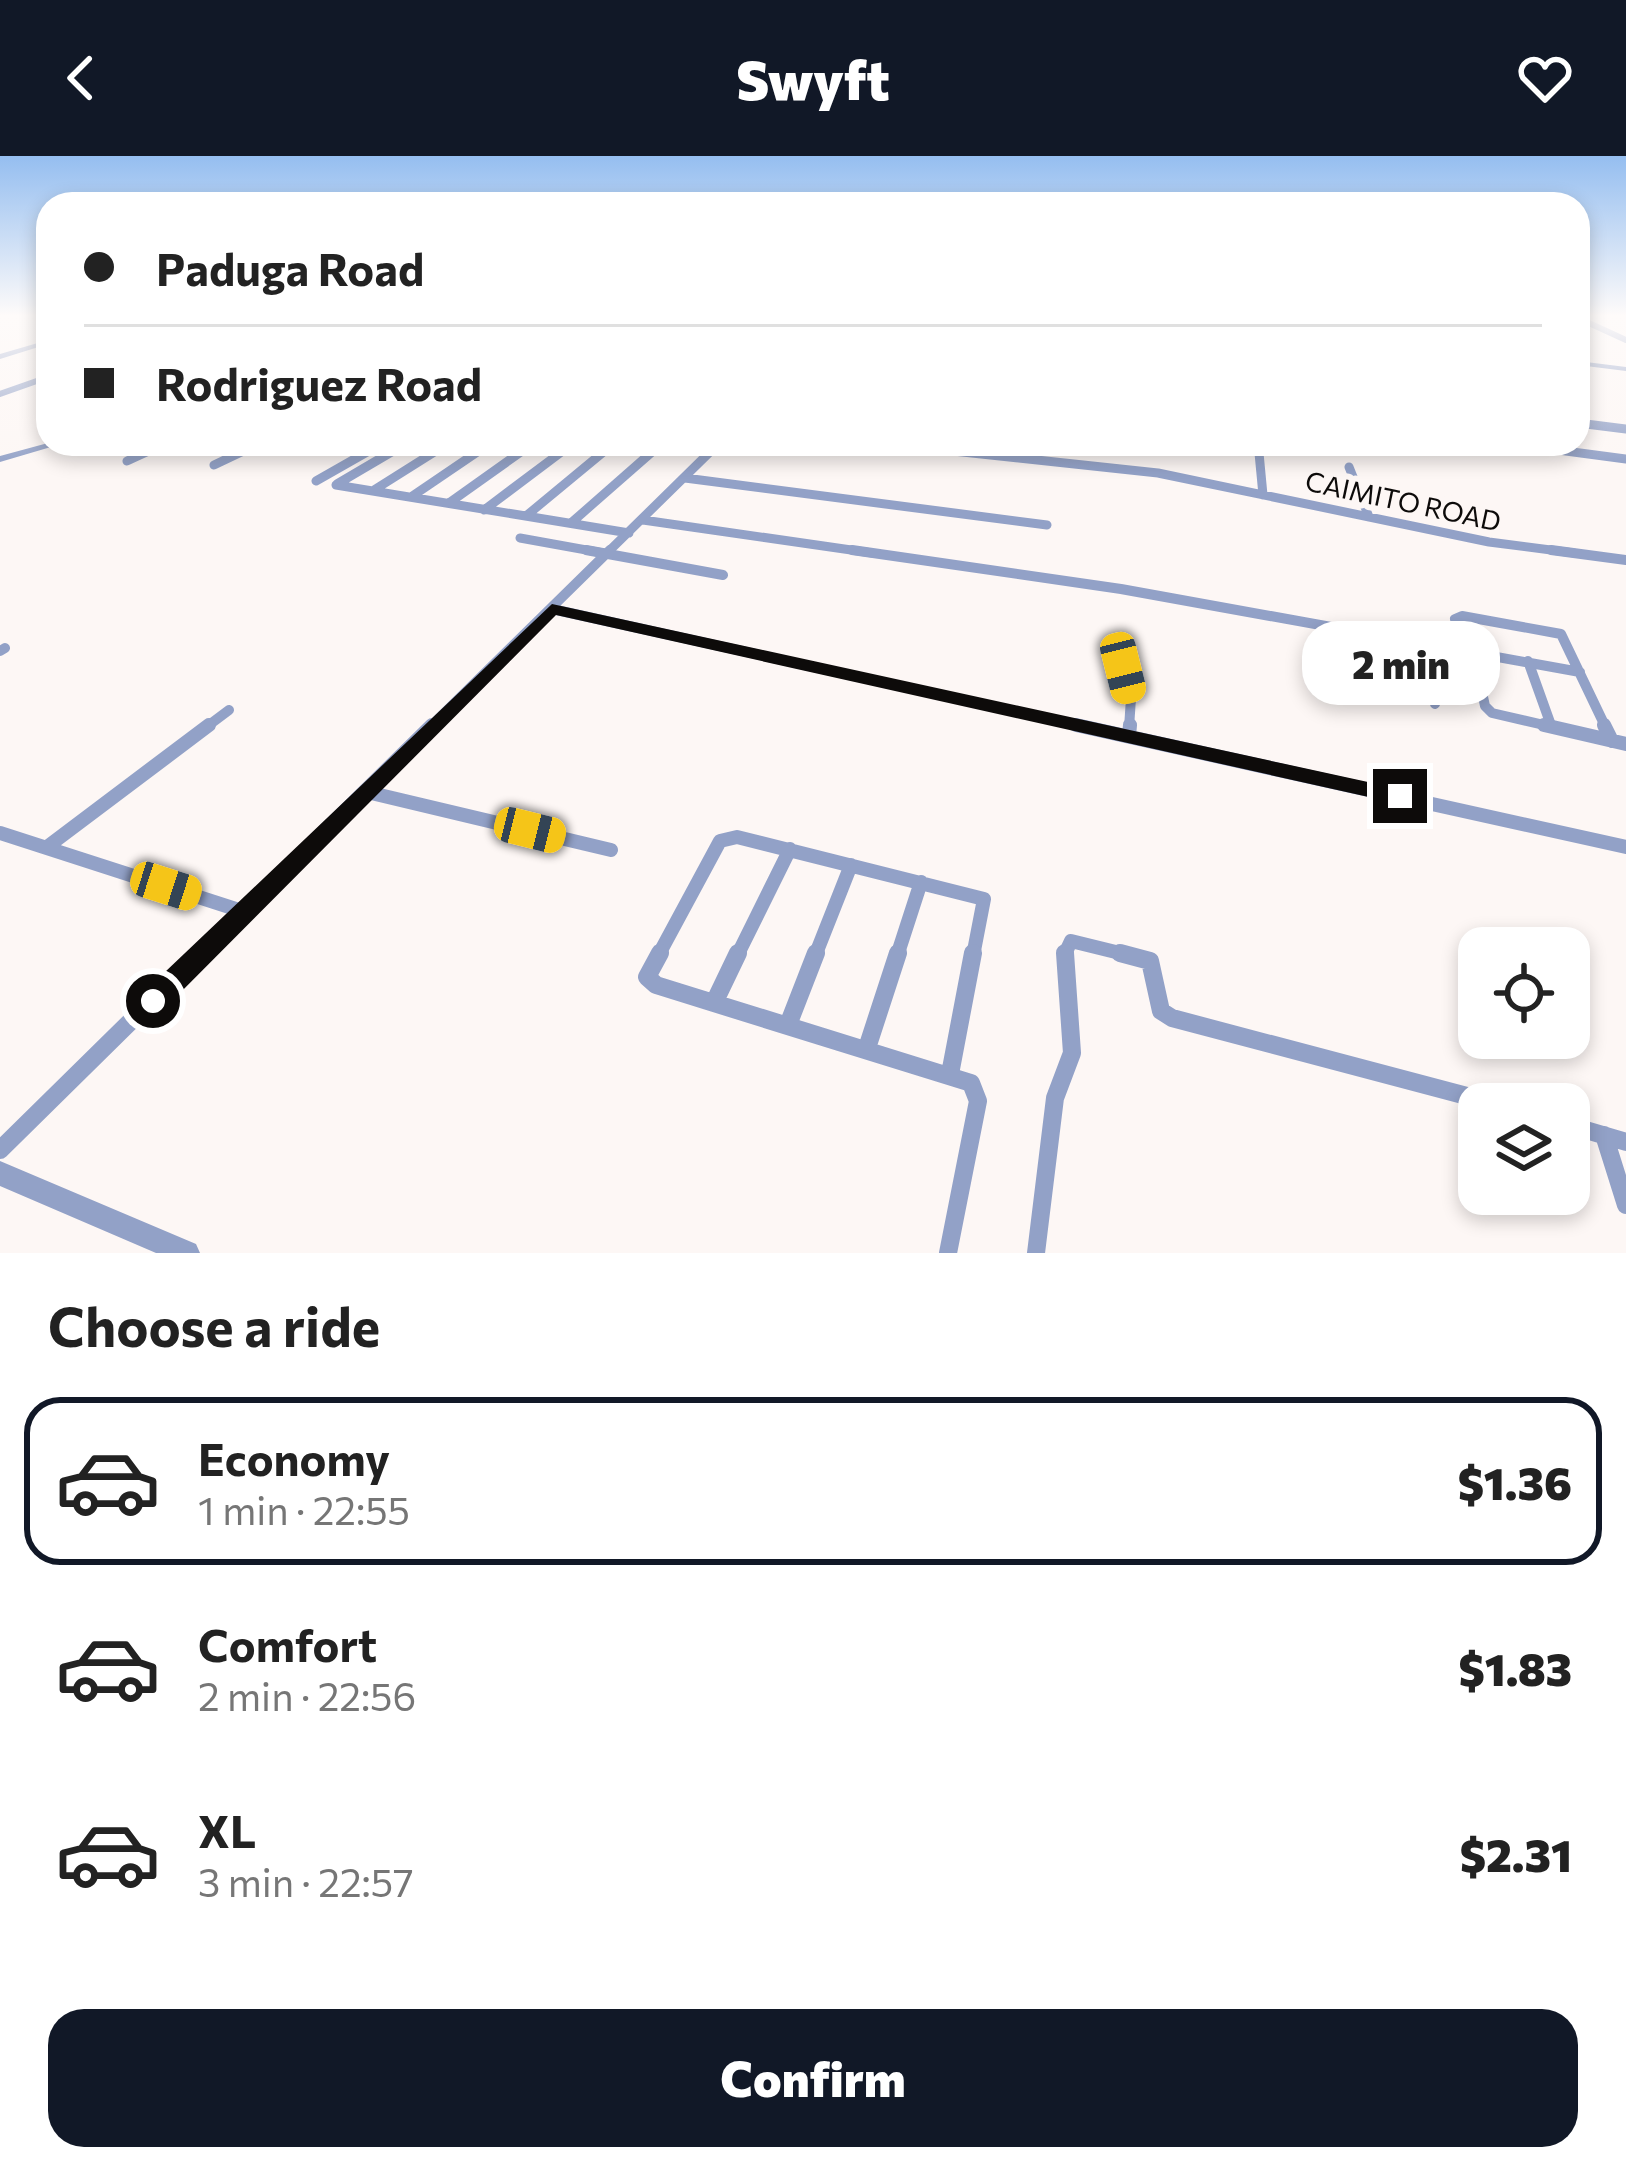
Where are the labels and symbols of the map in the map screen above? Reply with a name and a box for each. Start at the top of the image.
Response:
street label: CAIMITO ROAD [1302,464,1504,537]
callout: 2 min [1301,622,1499,706]
car [1097,629,1149,707]
route end [1373,769,1427,823]
car [491,804,569,856]
car [126,858,206,914]
route start [126,974,180,1028]

